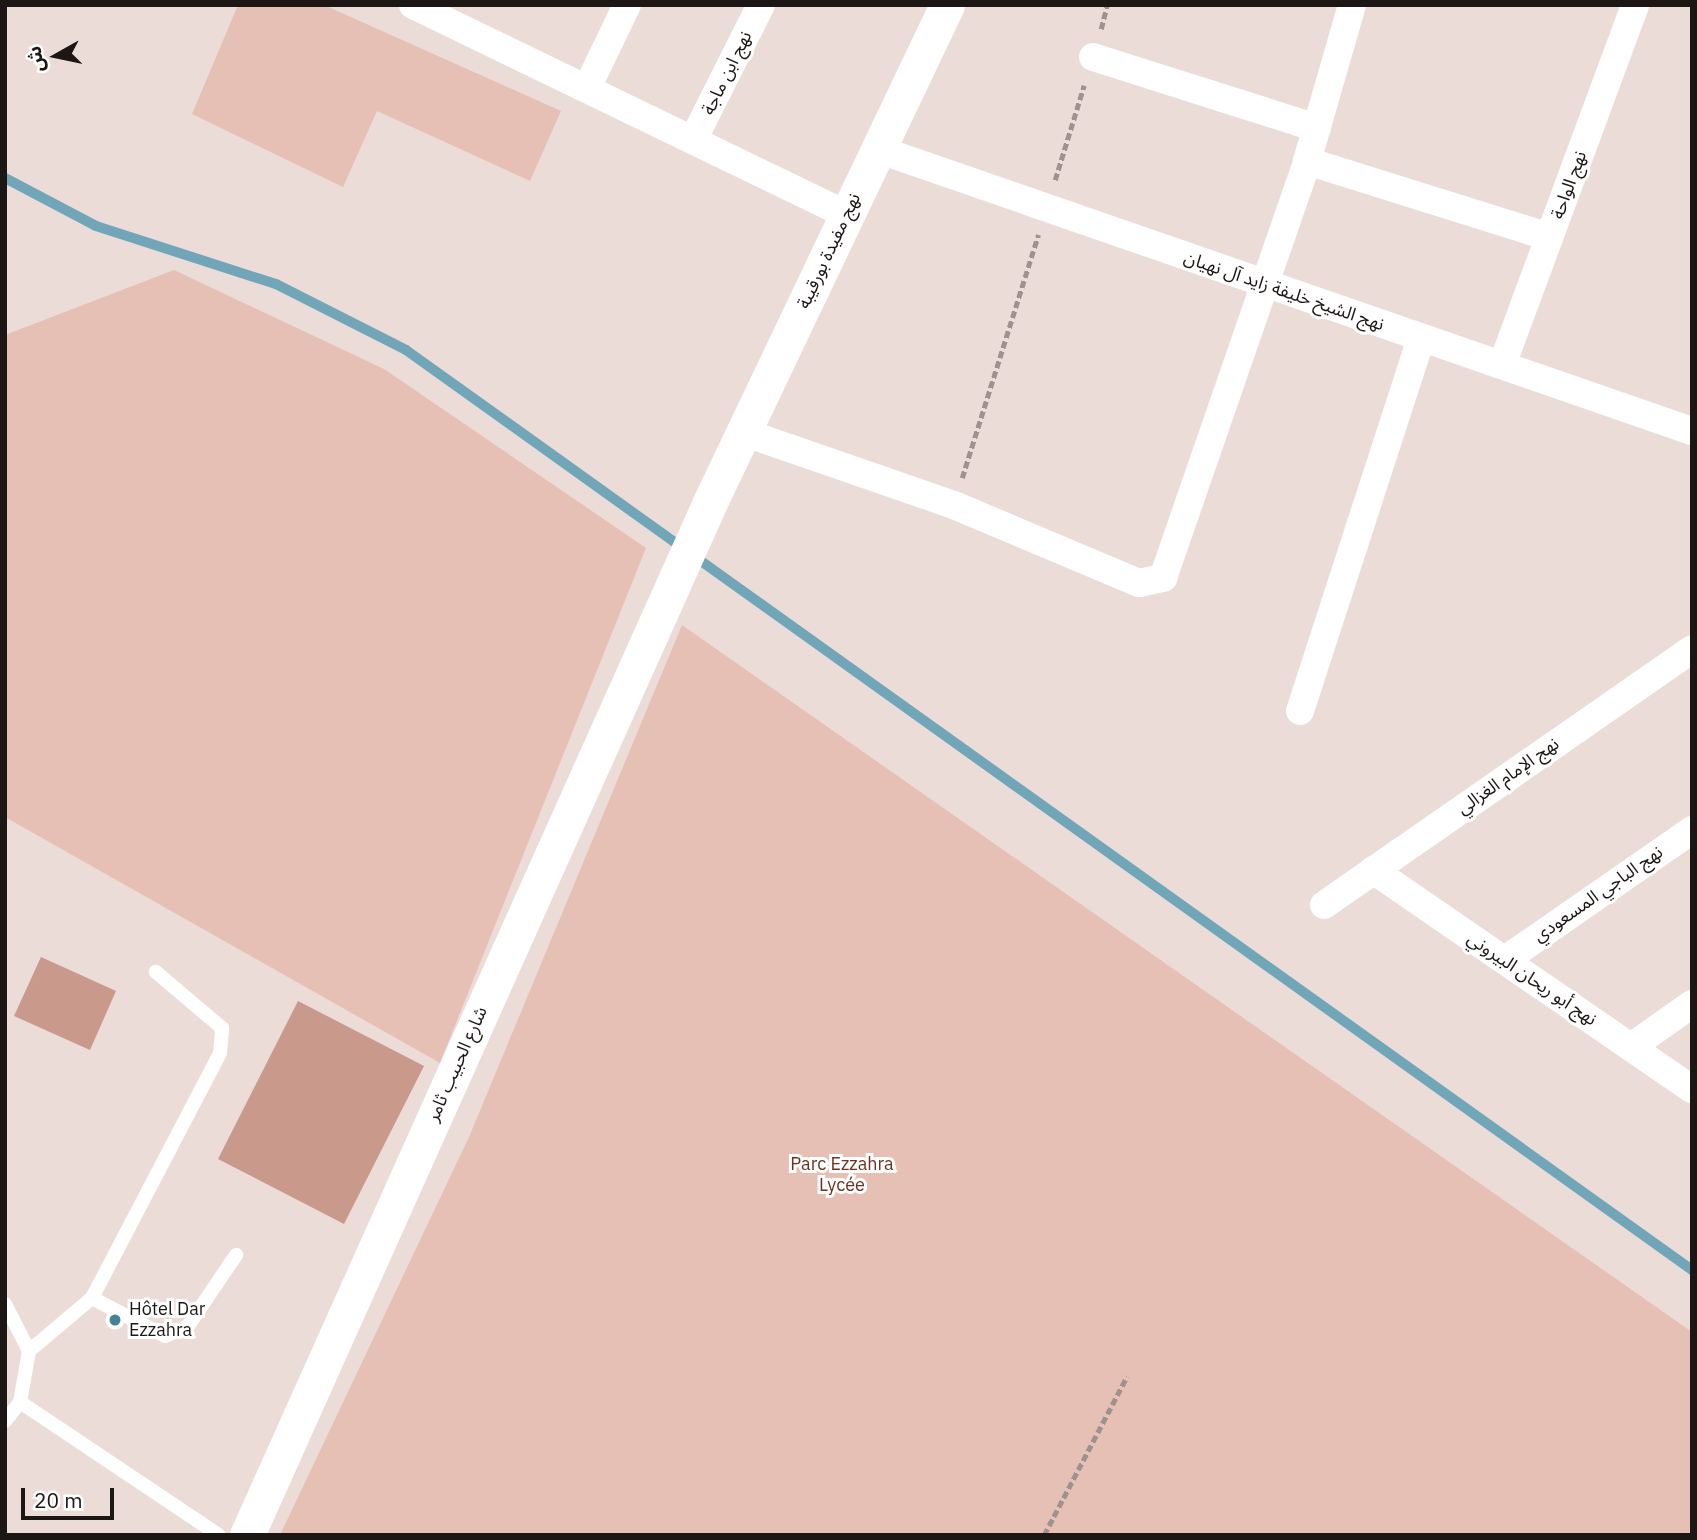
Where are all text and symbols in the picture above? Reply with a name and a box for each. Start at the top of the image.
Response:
north arrow [21,21,91,91]
street label: نهج ابن ماجة [697,28,757,118]
text: ش [21,45,49,74]
street label: نهج الواحة [1547,148,1591,222]
street label: نهج مفيدة بورقيبة [793,190,865,312]
street label: نهج الشيخ خليفة زايد آل نهيان [1181,247,1387,335]
street label: نهج الإمام الغزالي [1453,733,1563,819]
street label: نهج الباجي المسعودي [1529,841,1667,947]
street label: نهج أبو ريحان البيروني [1463,928,1601,1030]
street label: شارع الحبيب ثامر [422,1003,492,1125]
park label: Parc Ezzahra Lycée [790,1154,894,1196]
place label: Hôtel Dar Ezzahra [129,1299,205,1342]
marker: Hôtel Dar Ezzahra [107,1312,123,1328]
scale bar [24,1474,117,1518]
text: 20 m [34,1486,83,1514]

